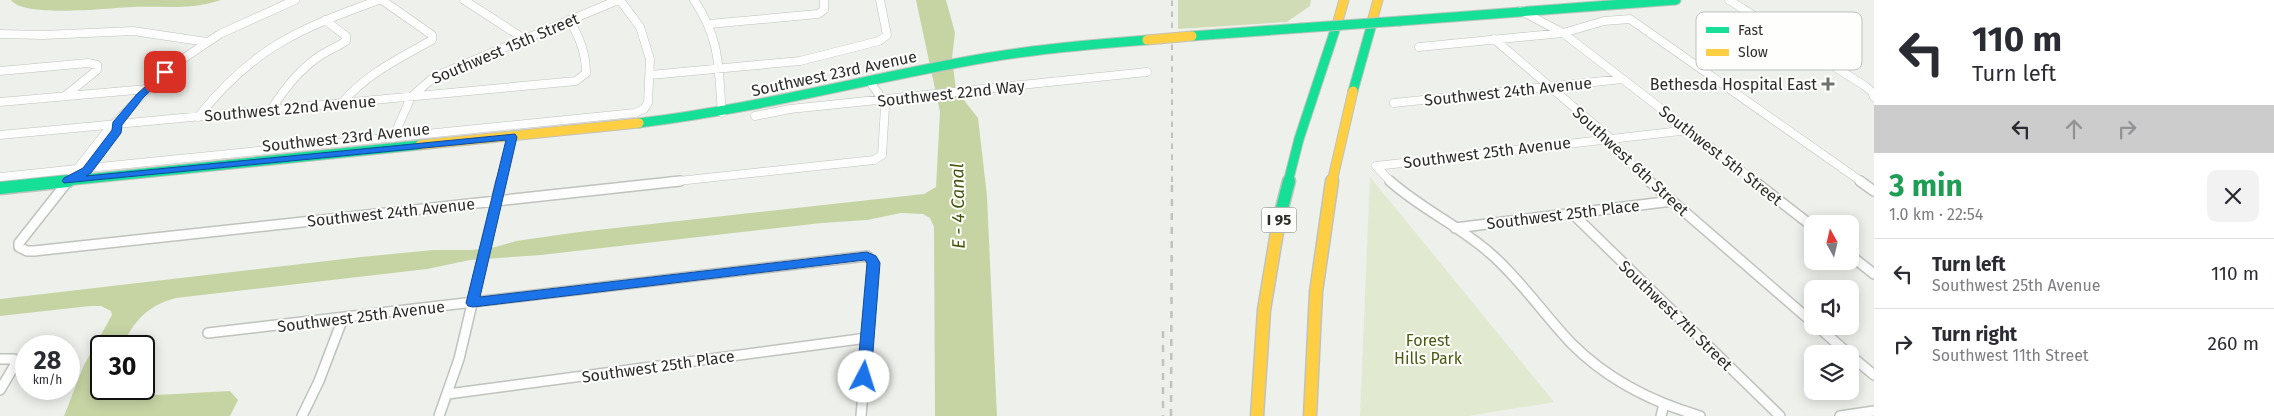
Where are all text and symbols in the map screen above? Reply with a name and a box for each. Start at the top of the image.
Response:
street label: Southwest 15th Street [429,9,582,88]
legend [1696,12,1862,70]
text: 110 m [1972,18,2062,60]
icon: left [1889,20,1954,85]
text: Fast [1738,22,1764,39]
text: Slow [1738,44,1768,61]
street label: Southwest 23rd Avenue [750,47,919,100]
pin [144,51,186,93]
icon: arrive [151,58,179,86]
text: Turn left [1972,60,2056,87]
street label: Southwest 24th Avenue [1423,73,1593,110]
place label: Bethesda Hospital East [1650,75,1817,94]
street label: Southwest 22nd Way [876,76,1026,111]
marker: Bethesda Hospital East [1821,77,1835,91]
street label: Southwest 22nd Avenue [203,92,377,125]
street label: Southwest 5th Street [1655,101,1786,209]
street label: Southwest 6th Street [1569,103,1693,220]
icon: left [2007,115,2035,143]
icon: ahead [2060,115,2088,143]
icon: right [2113,115,2141,143]
street label: Southwest 23rd Avenue [261,119,431,156]
street label: Southwest 25th Avenue [1402,133,1572,172]
water label: E - 4 Canal [946,163,970,249]
text: 3 min [1889,168,1963,204]
button: close [2207,170,2259,222]
street label: Southwest 24th Avenue [306,194,476,231]
street label: Southwest 25th Place [1486,196,1641,233]
text: 1.0 km · 22:54 [1889,205,1983,224]
road number: I 95 [1262,208,1296,232]
north arrow [1804,215,1859,270]
map controls [1804,215,1859,400]
text: Turn left [1932,253,2006,276]
street label: Southwest 7th Street [1615,256,1736,374]
icon: left [1889,260,1917,288]
text: 110 m [2211,262,2259,285]
text: Southwest 25th Avenue [1932,276,2101,295]
button: sound [1804,280,1859,335]
street label: Southwest 25th Avenue [276,297,446,336]
text: Turn right [1932,323,2017,346]
icon: right [1889,330,1917,358]
park label: Forest Hills Park [1394,331,1463,368]
text: 260 m [2208,332,2259,355]
speed limit sign: 30 [90,335,155,400]
button: layers [1804,345,1859,400]
text: 28 [34,346,61,376]
street label: Southwest 25th Place [581,346,736,387]
text: Southwest 11th Street [1932,346,2089,365]
position arrow [837,350,889,402]
text: km/h [33,373,62,387]

